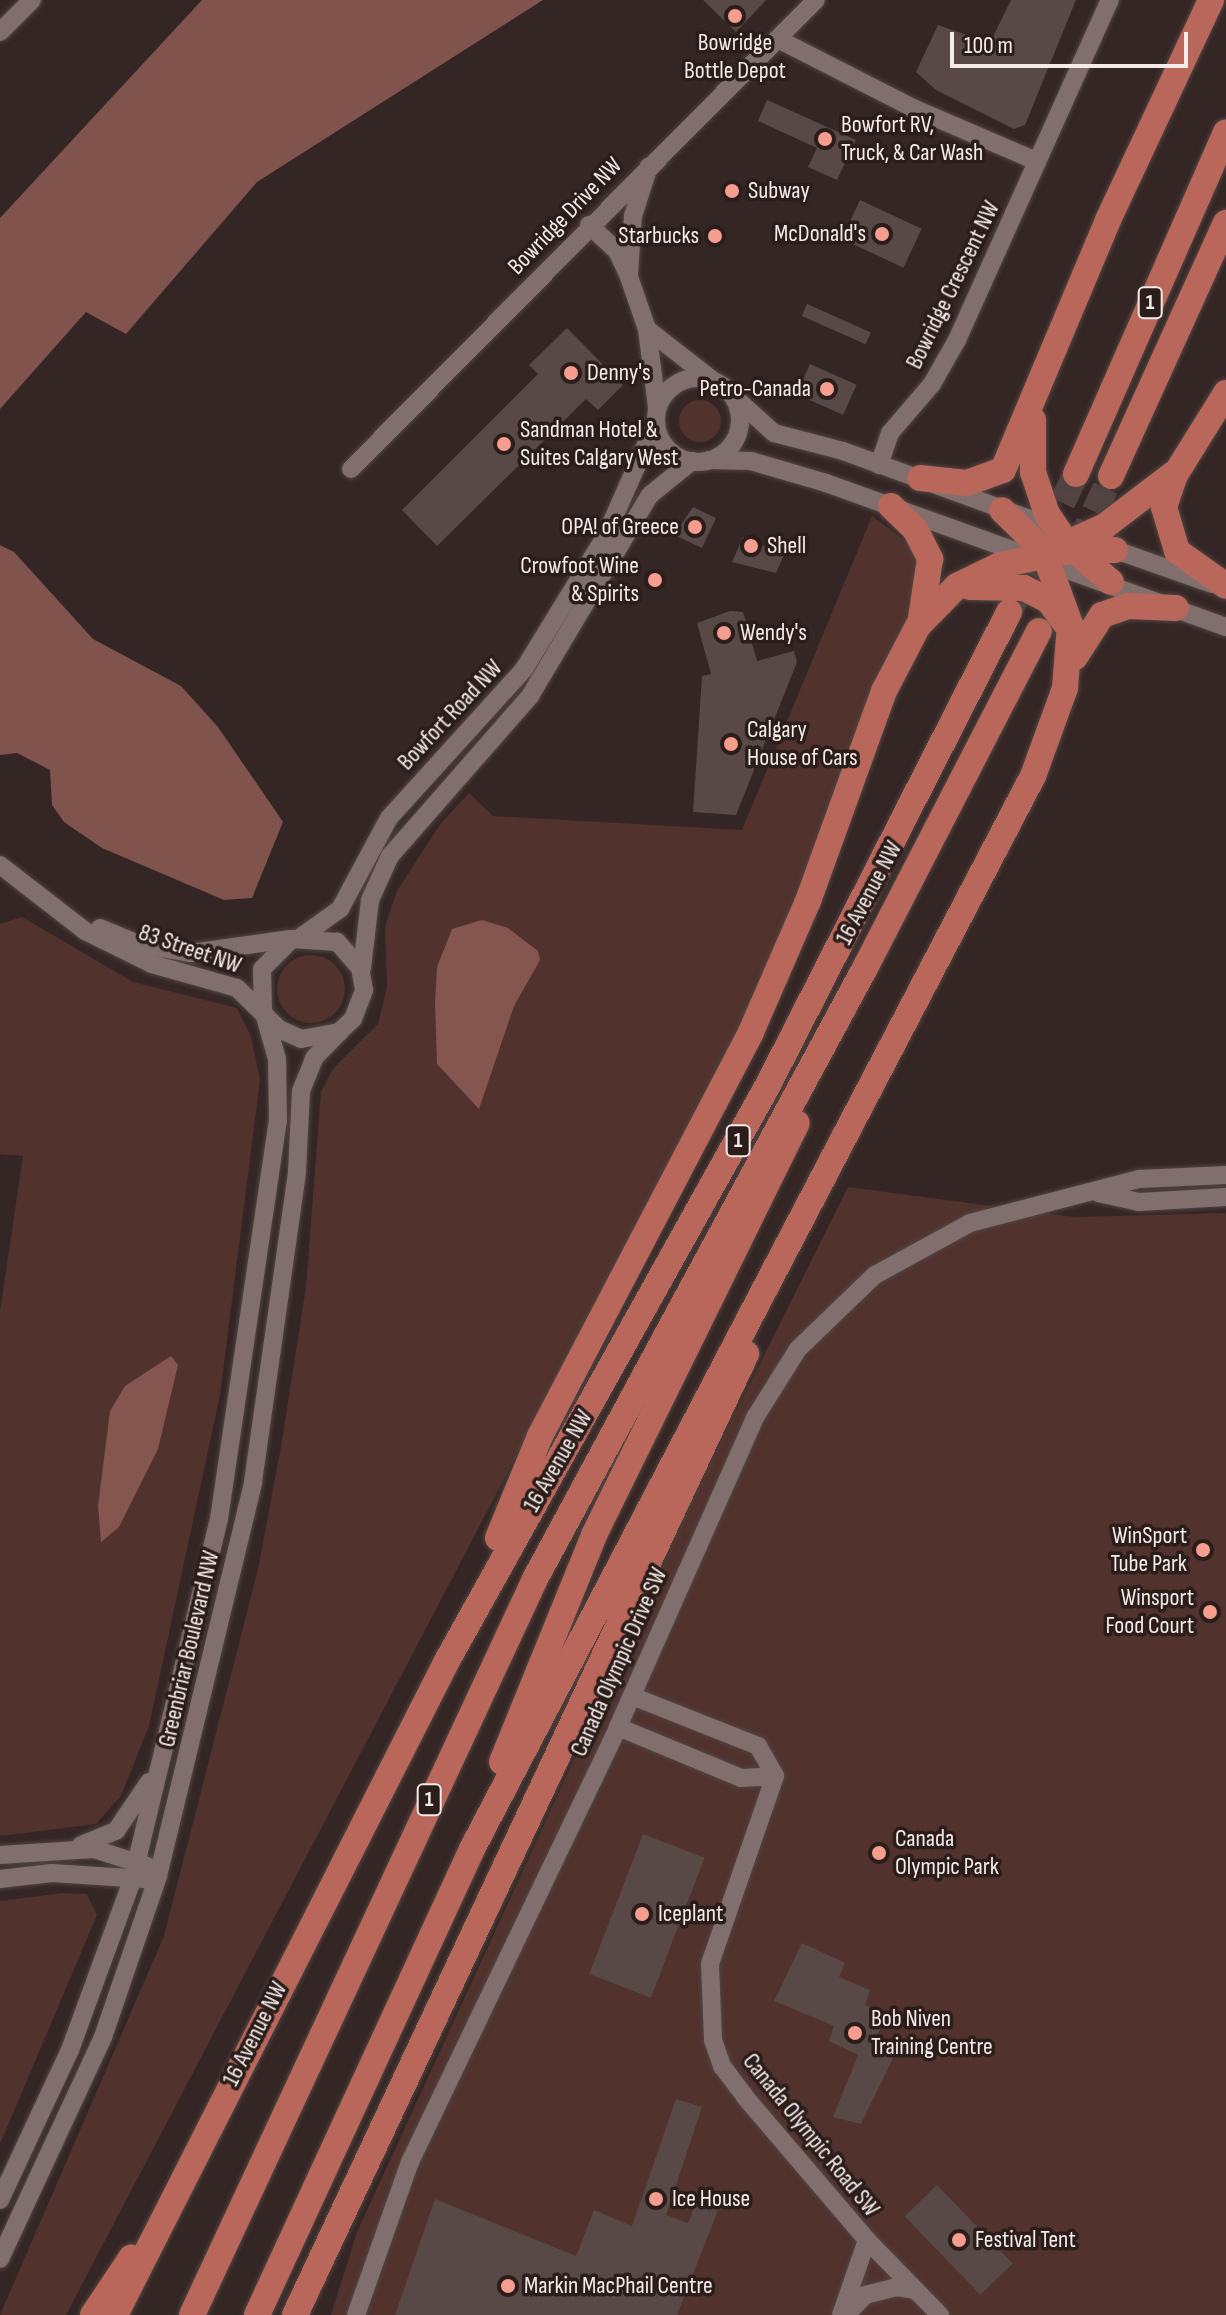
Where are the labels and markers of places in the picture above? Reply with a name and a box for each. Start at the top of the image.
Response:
marker: Bowridge Bottle Depot [726,7,744,25]
place label: Bowridge Bottle Depot [684,29,786,85]
place label: Bowfort RV, Truck, & Car Wash [841,111,983,167]
marker: Bowfort RV, Truck, & Car Wash [816,130,834,148]
place label: Subway [748,177,810,205]
marker: Subway [723,182,741,200]
place label: McDonald's [774,220,866,248]
place label: Starbucks [618,222,699,250]
marker: McDonald's [873,225,891,243]
marker: Starbucks [706,227,724,245]
place label: Denny's [587,359,651,387]
marker: Denny's [562,364,580,382]
place label: Petro-Canada [699,375,811,403]
marker: Petro-Canada [818,380,836,398]
place label: Sandman Hotel & Suites Calgary West [520,416,678,472]
marker: Sandman Hotel & Suites Calgary West [495,435,513,453]
place label: OPA! of Greece [561,513,679,541]
marker: OPA! of Greece [686,518,704,536]
place label: Shell [767,532,806,560]
marker: Shell [742,537,760,555]
place label: Crowfoot Wine & Spirits [520,552,639,608]
marker: Crowfoot Wine & Spirits [646,571,664,589]
place label: Wendy's [740,619,807,647]
marker: Wendy's [715,624,733,642]
place label: Calgary House of Cars [747,716,858,772]
marker: Calgary House of Cars [722,735,740,753]
place label: WinSport Tube Park [1110,1522,1187,1578]
marker: WinSport Tube Park [1194,1541,1212,1559]
place label: Winsport Food Court [1106,1584,1194,1640]
marker: Winsport Food Court [1201,1603,1219,1621]
place label: Canada Olympic Park [895,1825,999,1881]
marker: Canada Olympic Park [870,1844,888,1862]
place label: Iceplant [658,1900,723,1928]
marker: Iceplant [633,1905,651,1923]
place label: Bob Niven Training Centre [871,2005,993,2061]
marker: Bob Niven Training Centre [846,2024,864,2042]
place label: Ice House [672,2185,750,2213]
marker: Ice House [647,2190,665,2208]
place label: Festival Tent [975,2226,1076,2254]
marker: Festival Tent [950,2231,968,2249]
place label: Markin MacPhail Centre [524,2272,713,2300]
marker: Markin MacPhail Centre [499,2277,517,2295]

